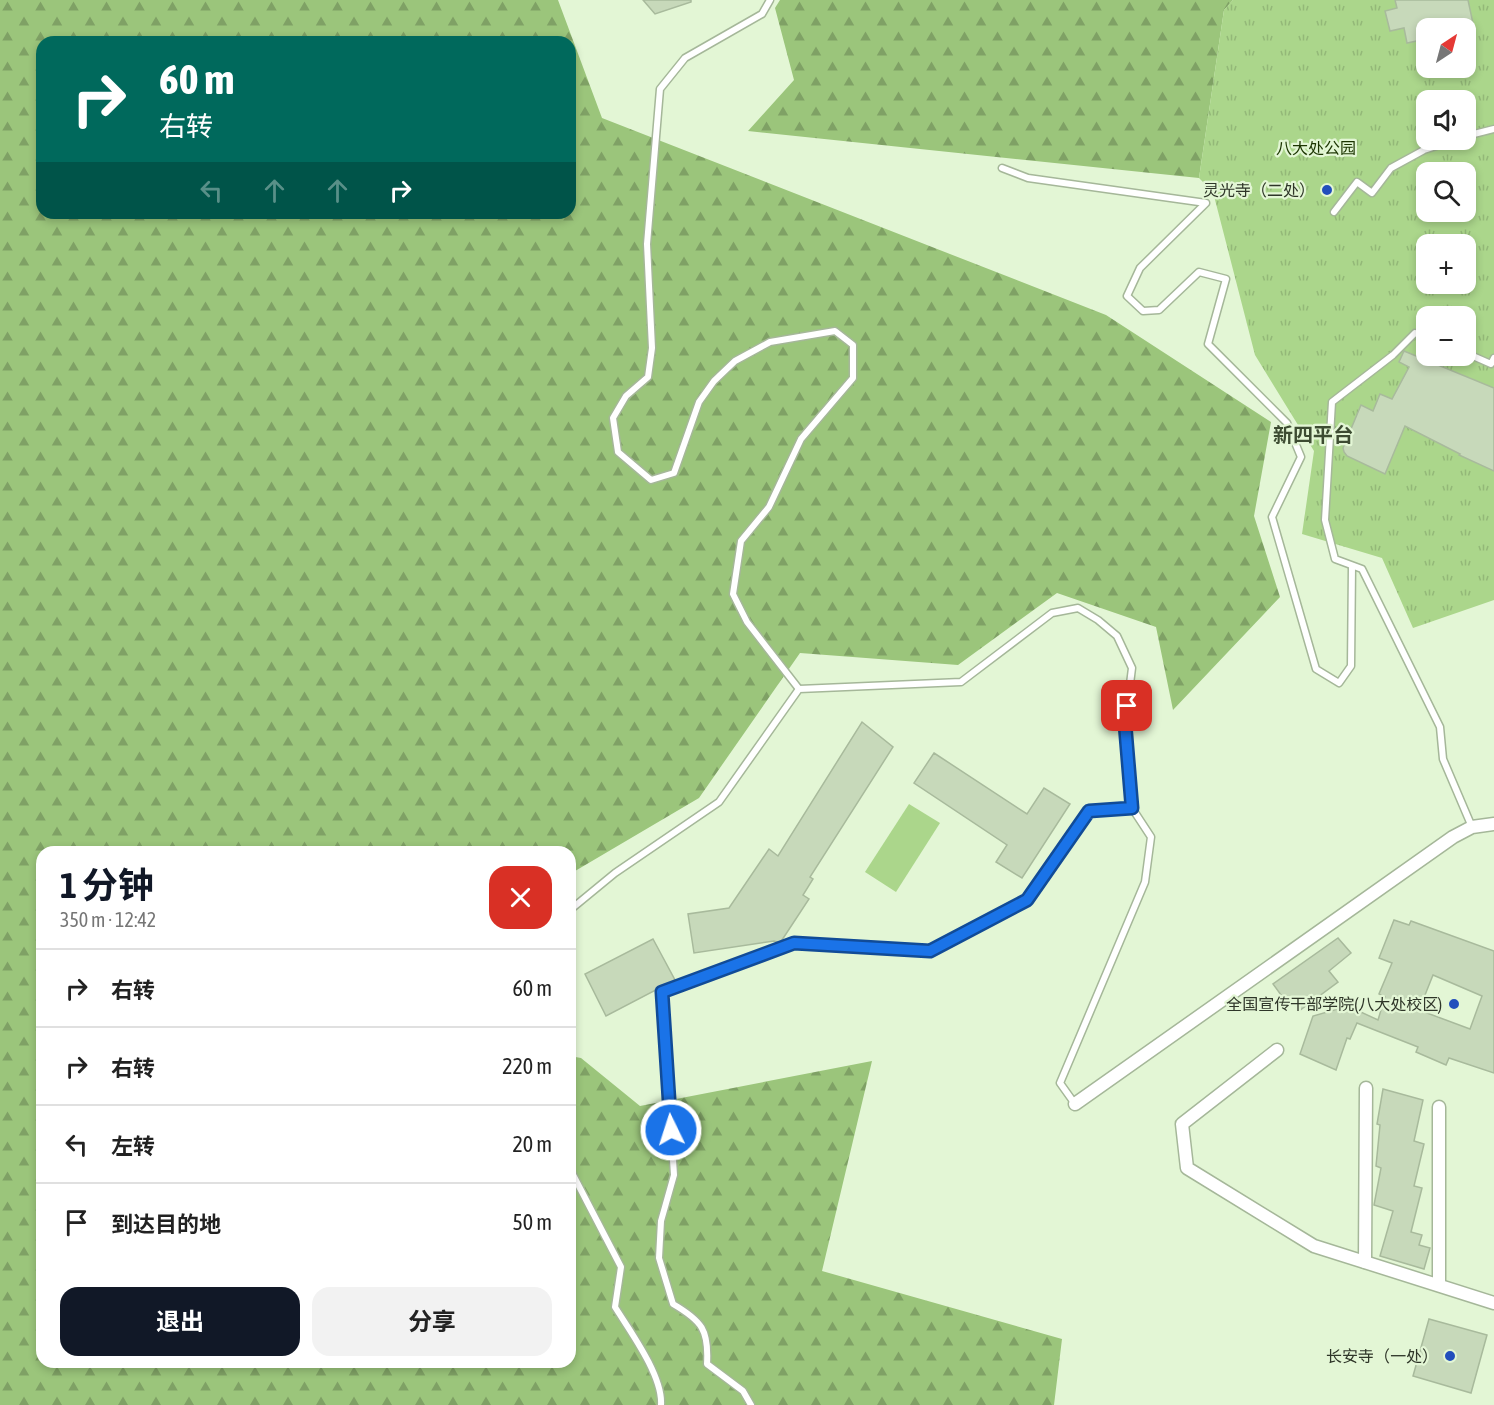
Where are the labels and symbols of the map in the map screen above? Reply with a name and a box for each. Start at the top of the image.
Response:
north arrow [1416,18,1476,78]
park label: 八大处公园 [1276,139,1356,157]
place label: 灵光寺（二处） [1203,181,1315,199]
marker: 灵光寺（二处） [1320,183,1334,197]
district label: 新四平台 [1273,423,1353,446]
pin [1101,680,1152,731]
place label: 全国宣传干部学院(八大处校区) [1226,995,1442,1014]
marker: 全国宣传干部学院(八大处校区) [1447,997,1461,1011]
position arrow [639,1098,703,1162]
place label: 长安寺（一处） [1326,1347,1438,1365]
marker: 长安寺（一处） [1443,1349,1457,1363]

